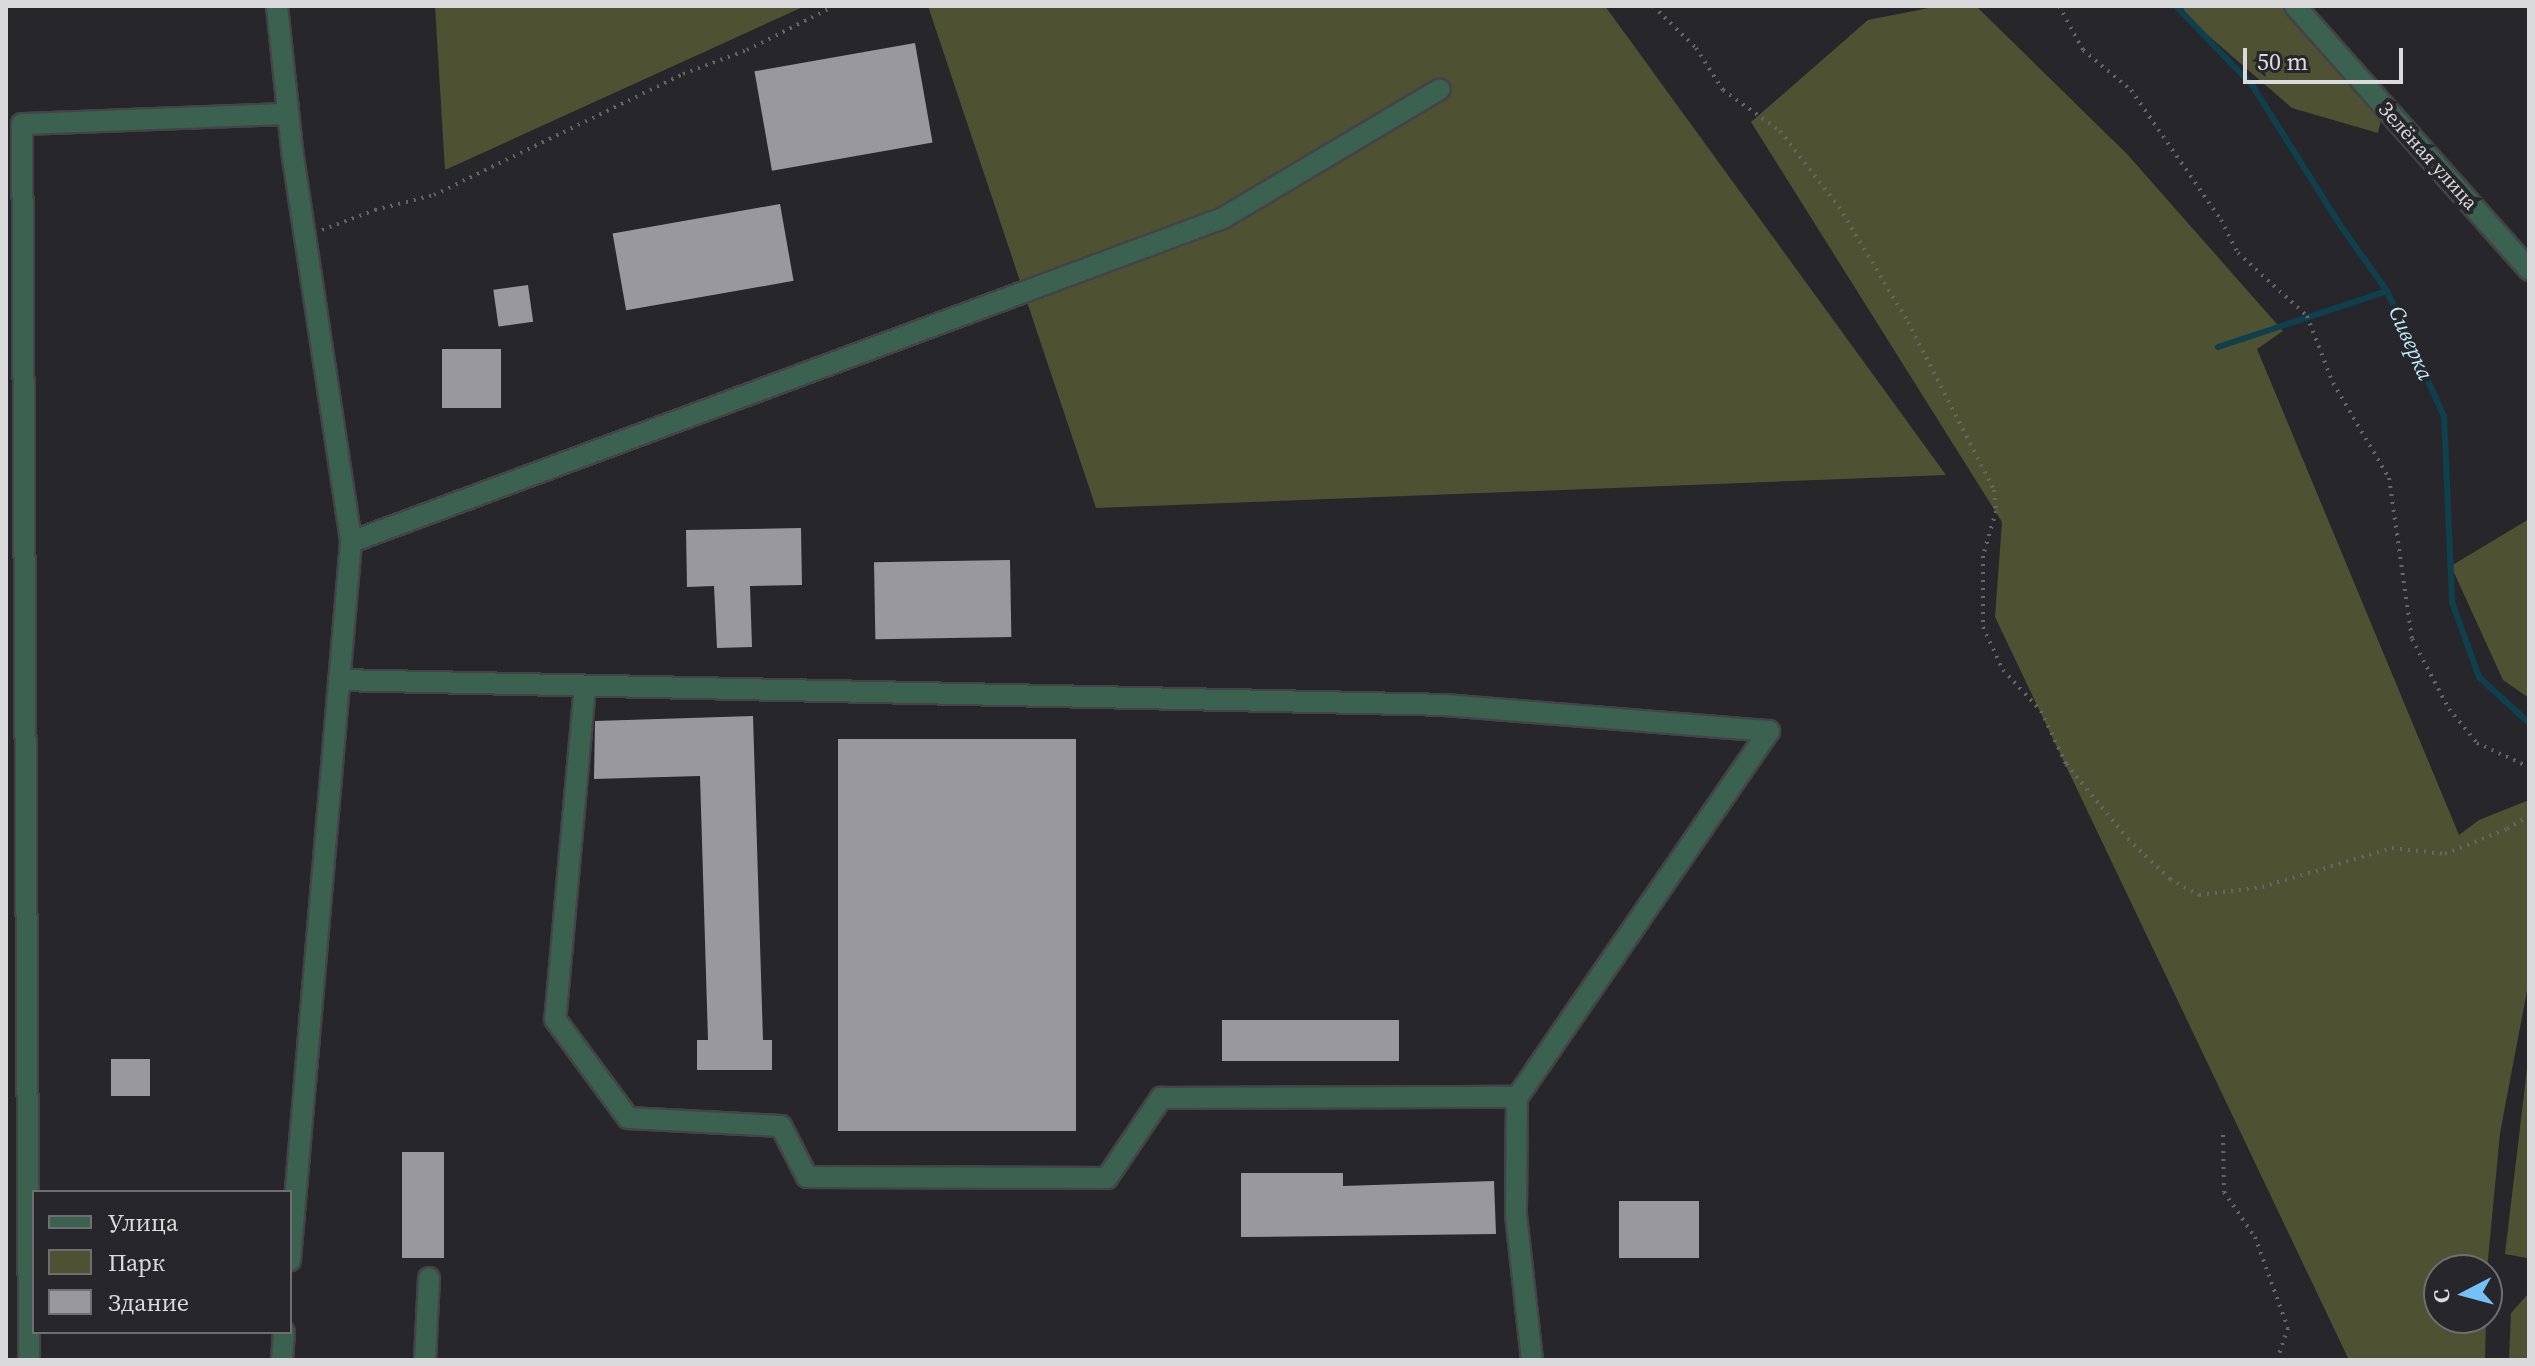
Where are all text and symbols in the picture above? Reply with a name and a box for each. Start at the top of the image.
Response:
scale bar [2247,32,2407,82]
text: 50 m [2257,45,2308,78]
street label: Зелёная улица [2373,97,2483,215]
water label: Сиверка [2383,302,2439,384]
legend [32,1190,292,1334]
text: Улица [108,1206,178,1239]
text: Парк [108,1246,165,1279]
north arrow [2423,1254,2503,1334]
text: Здание [108,1286,189,1319]
text: С [2425,1288,2457,1305]

